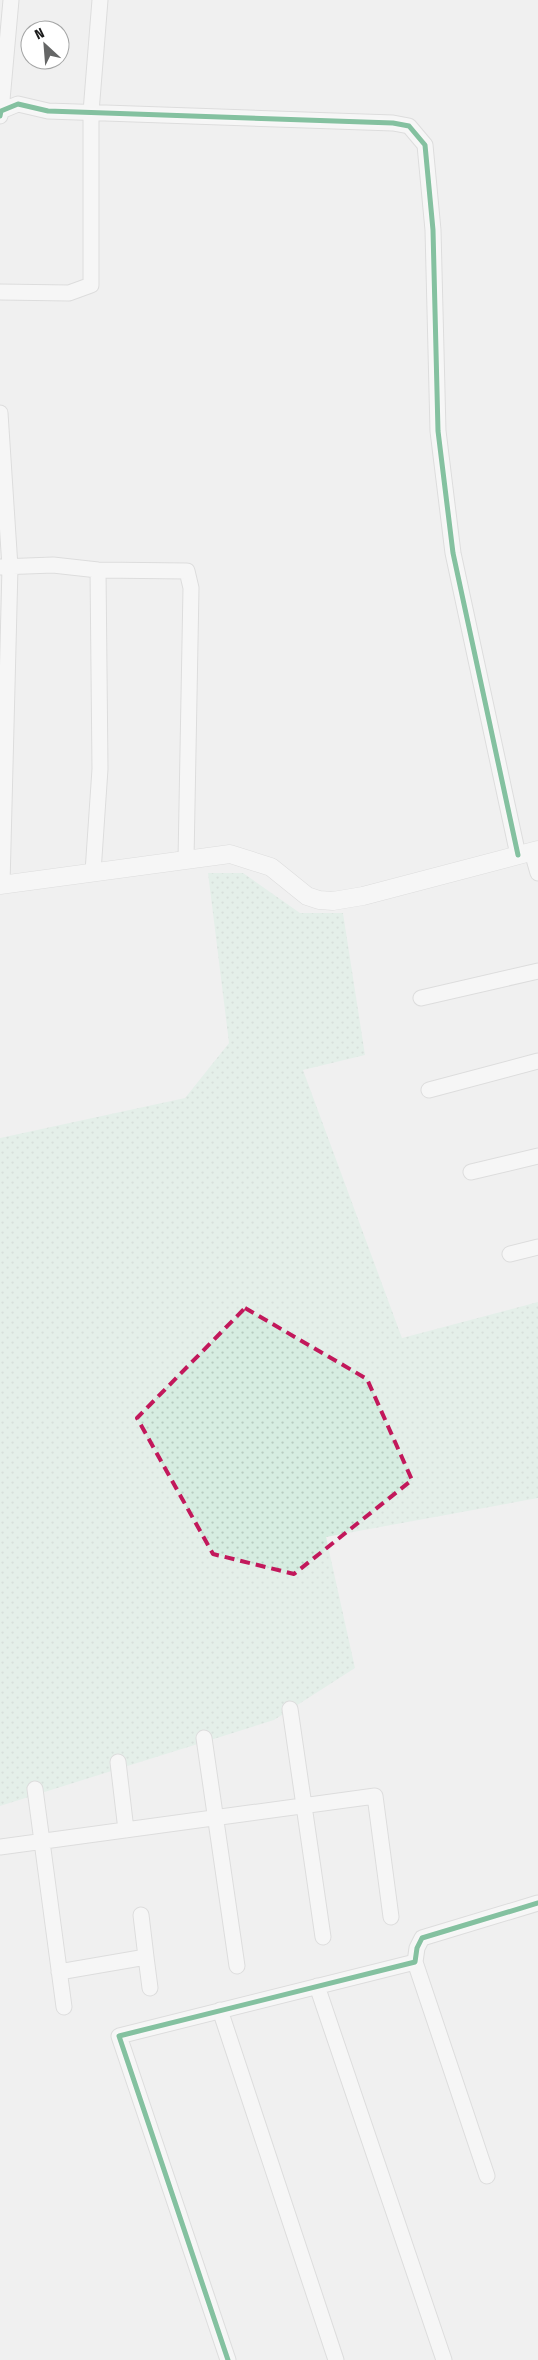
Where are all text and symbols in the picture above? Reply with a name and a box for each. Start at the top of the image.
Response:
north arrow [20,20,70,70]
text: N [32,24,47,43]

